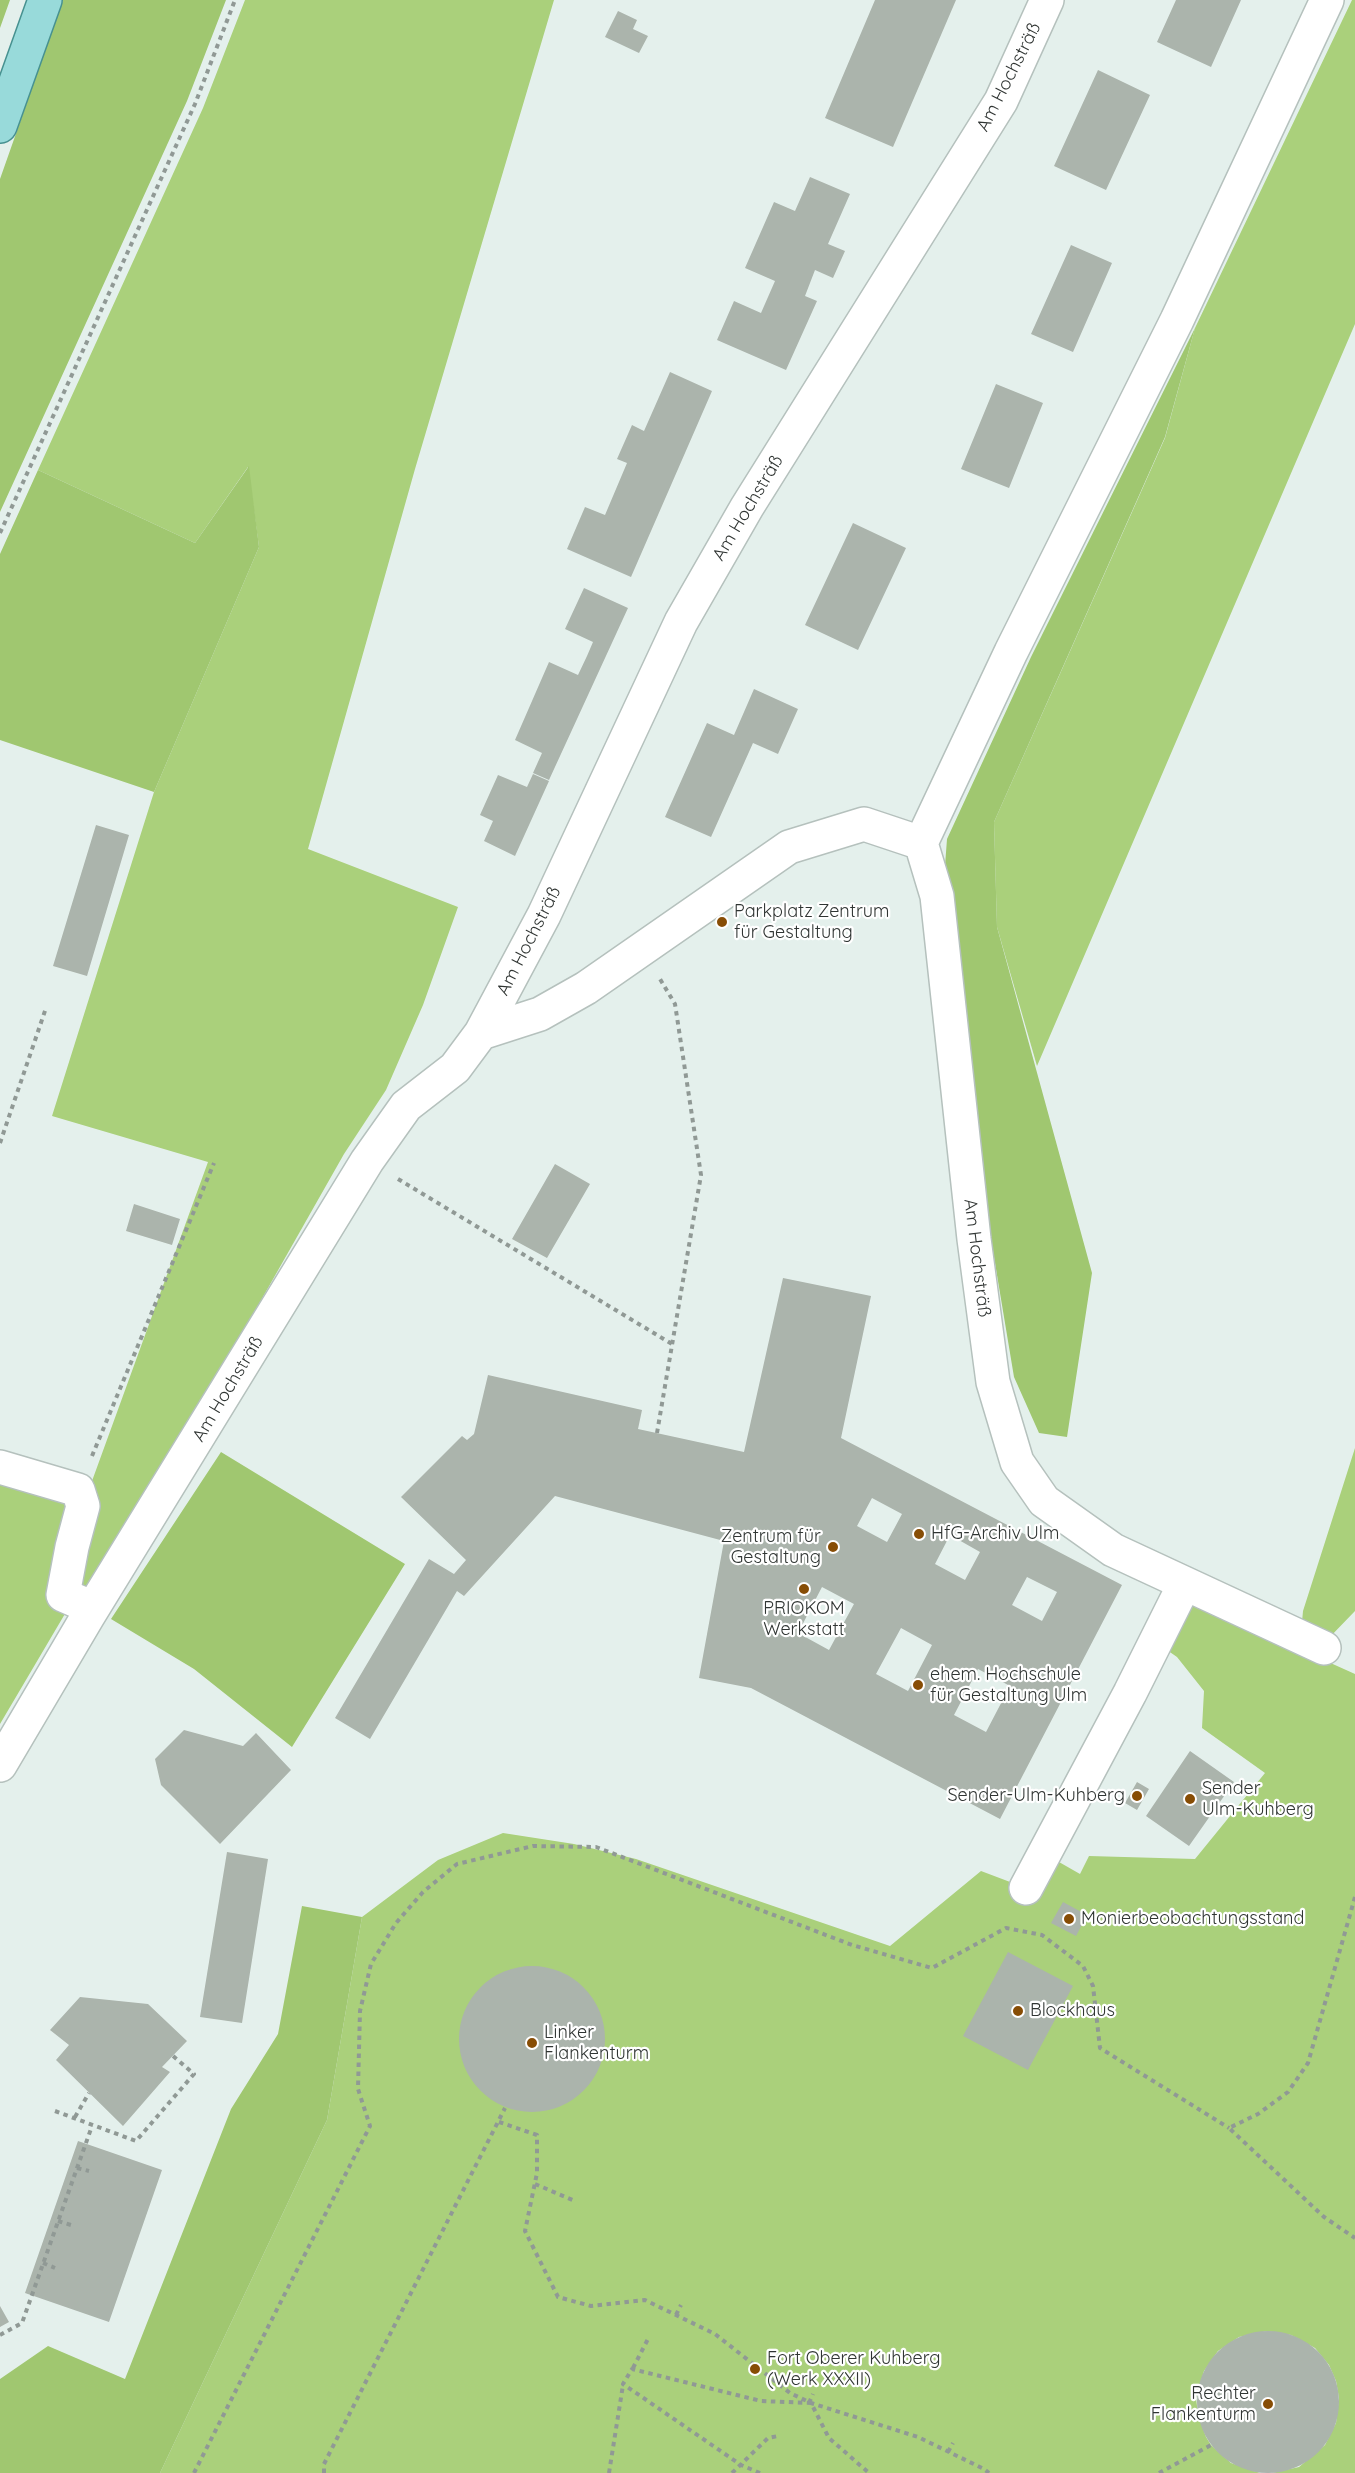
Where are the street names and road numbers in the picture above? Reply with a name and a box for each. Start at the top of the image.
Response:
street label: Am Hochsträß [972,19,1046,135]
street label: Am Hochsträß [708,451,788,565]
street label: Am Hochsträß [492,883,566,999]
street label: Am Hochsträß [959,1197,995,1319]
street label: Am Hochsträß [188,1332,268,1446]

